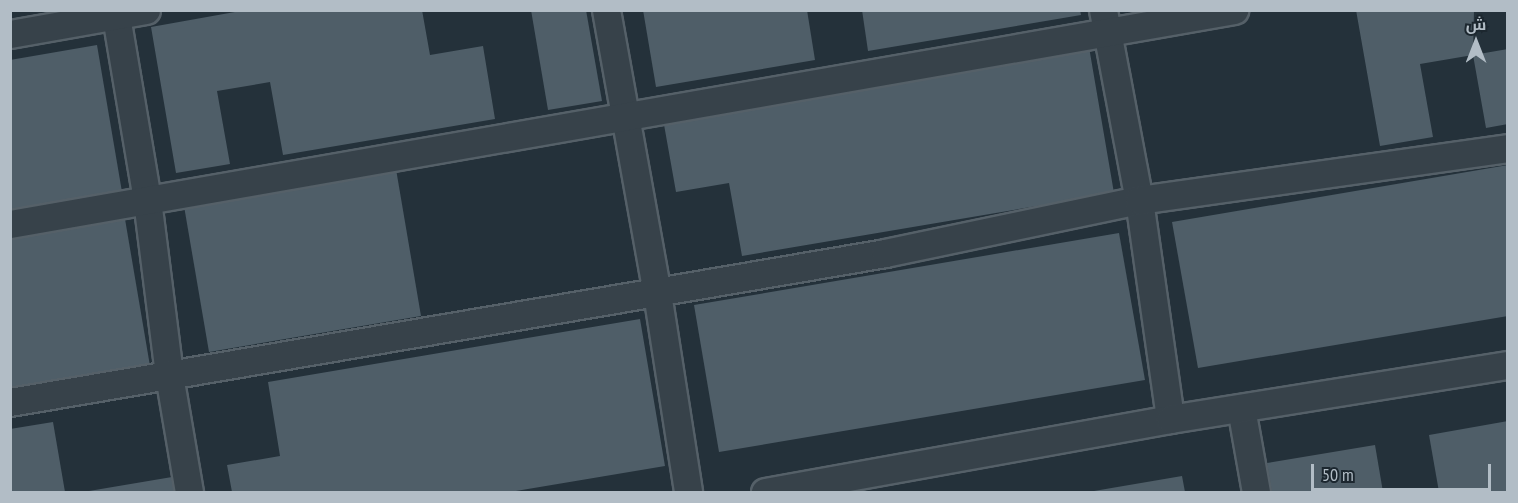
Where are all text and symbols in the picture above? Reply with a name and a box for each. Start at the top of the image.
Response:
north arrow [1446,12,1506,72]
text: ش [1466,14,1486,34]
scale bar [1314,452,1494,490]
text: 50 m [1322,463,1354,486]

